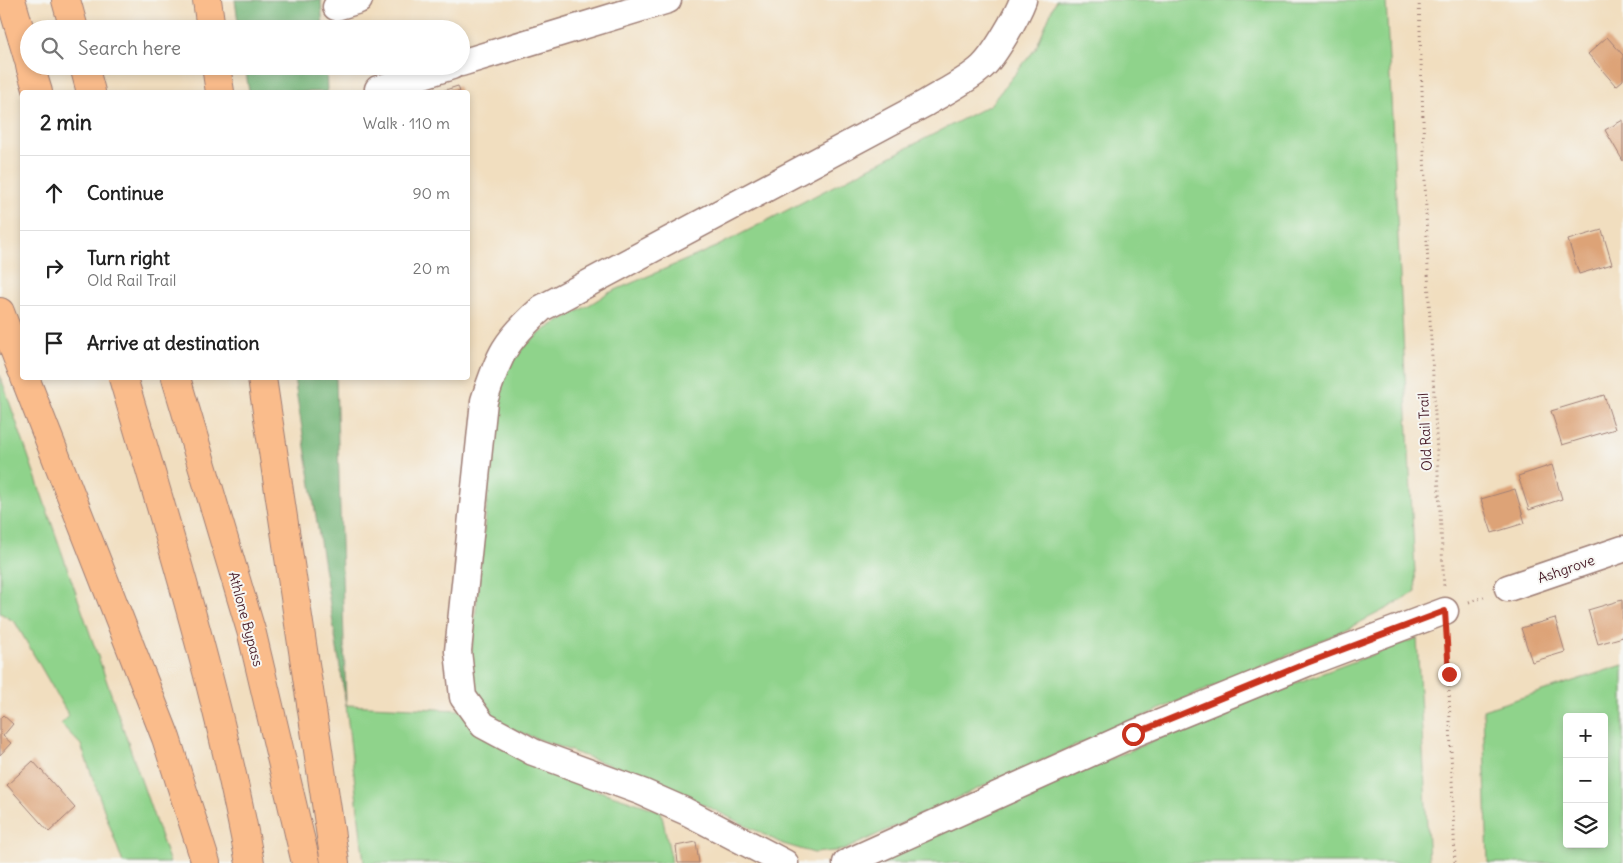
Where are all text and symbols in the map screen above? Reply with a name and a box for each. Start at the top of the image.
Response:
search box [20,20,470,75]
icon: search [38,34,66,62]
text: Search here [78,36,181,60]
text: 2 min [40,109,92,136]
text: Walk · 110 m [363,113,450,133]
icon: ahead [40,179,68,207]
text: Continue [87,181,164,205]
text: 90 m [412,183,450,203]
text: Turn right [87,246,170,270]
icon: right [40,254,68,282]
text: 20 m [413,258,450,278]
text: Old Rail Trail [87,270,176,290]
icon: arrive [40,329,68,357]
text: Arrive at destination [87,331,260,355]
street label: Old Rail Trail [1414,392,1436,472]
street label: Ashgrove [1535,551,1597,587]
street label: Athlone Bypass [225,570,267,668]
route end [1438,663,1461,686]
map controls [1563,713,1608,848]
button: + [1563,713,1608,758]
route start [1122,723,1145,746]
button: − [1563,758,1608,803]
button: layers [1563,803,1608,848]

